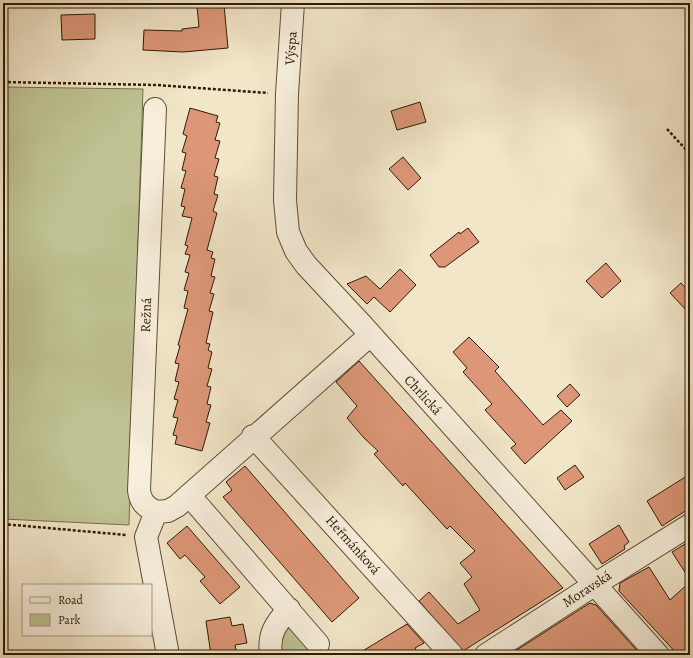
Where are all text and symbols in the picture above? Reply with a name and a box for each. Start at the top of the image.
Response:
street label: Výspa [280,30,302,67]
street label: Režná [136,297,156,333]
street label: Chrlická [400,371,446,420]
street label: Heřmánková [321,511,385,579]
street label: Moravská [559,566,616,612]
legend [22,584,152,636]
text: Road [58,592,84,608]
text: Park [58,612,81,628]

